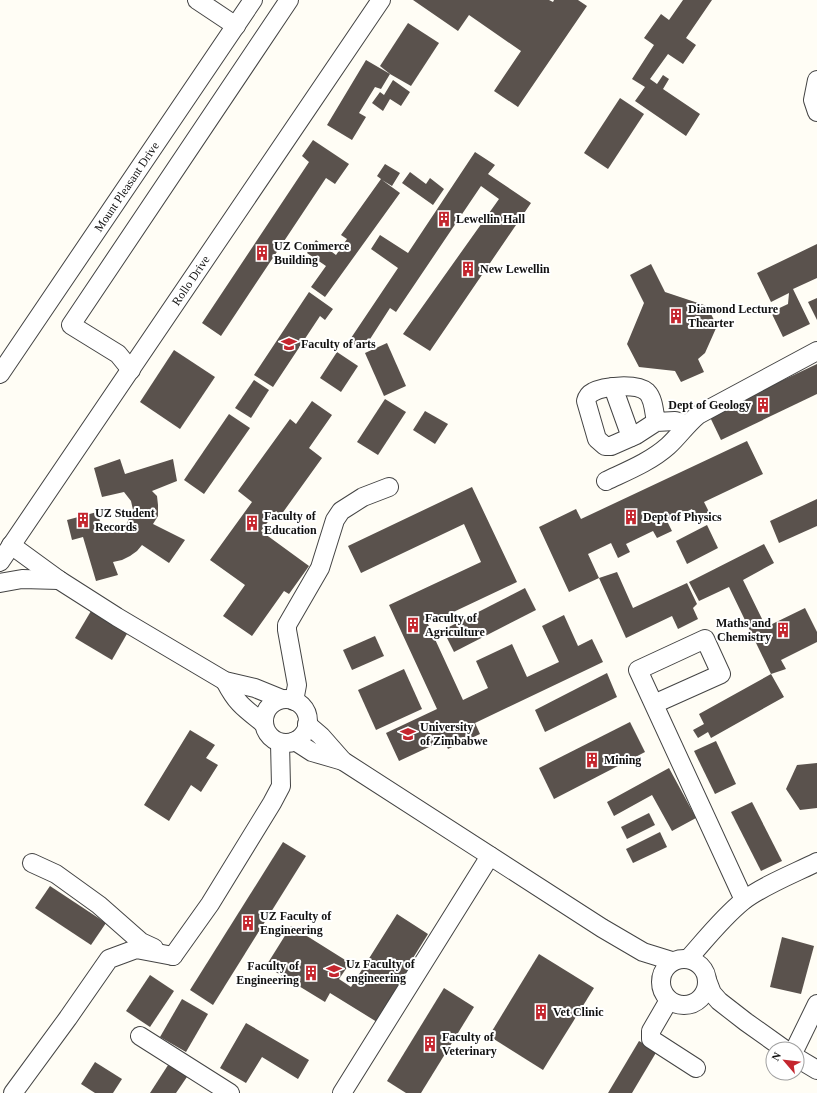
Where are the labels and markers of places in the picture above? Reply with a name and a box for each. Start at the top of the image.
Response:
building icon: Lewellin Hall [435,210,453,228]
place label: Lewellin Hall [456,212,526,226]
place label: UZ Commerce Building [274,239,350,267]
building icon: UZ Commerce Building [253,244,271,262]
building icon: New Lewellin [459,260,477,278]
place label: New Lewellin [480,262,550,276]
place label: Diamond Lecture Thearter [688,302,779,330]
building icon: Diamond Lecture Thearter [667,307,685,325]
school or university icon: Faculty of arts [280,335,298,353]
place label: Faculty of arts [301,337,376,351]
building icon: Dept of Geology [754,396,772,414]
place label: Dept of Geology [668,398,751,412]
place label: UZ Student Records [95,506,155,534]
building icon: Dept of Physics [622,508,640,526]
place label: Faculty of Education [264,509,317,537]
place label: Dept of Physics [643,510,722,524]
building icon: UZ Student Records [74,511,92,529]
building icon: Faculty of Education [243,514,261,532]
place label: Faculty of Agriculture [425,611,485,639]
building icon: Faculty of Agriculture [404,616,422,634]
place label: Maths and Chemistry [716,616,771,644]
building icon: Maths and Chemistry [774,621,792,639]
place label: University of Zimbabwe [420,720,488,748]
school or university icon: University of Zimbabwe [399,725,417,743]
building icon: Mining [583,751,601,769]
place label: Mining [604,753,641,767]
place label: UZ Faculty of Engineering [260,909,332,937]
building icon: UZ Faculty of Engineering [239,914,257,932]
place label: Uz Faculty of engineering [346,957,416,985]
place label: Faculty of Engineering [236,959,300,987]
school or university icon: Uz Faculty of engineering [325,962,343,980]
building icon: Faculty of Engineering [302,964,320,982]
building icon: Vet Clinic [532,1003,550,1021]
place label: Vet Clinic [553,1005,604,1019]
place label: Faculty of Veterinary [442,1030,497,1058]
building icon: Faculty of Veterinary [421,1035,439,1053]

